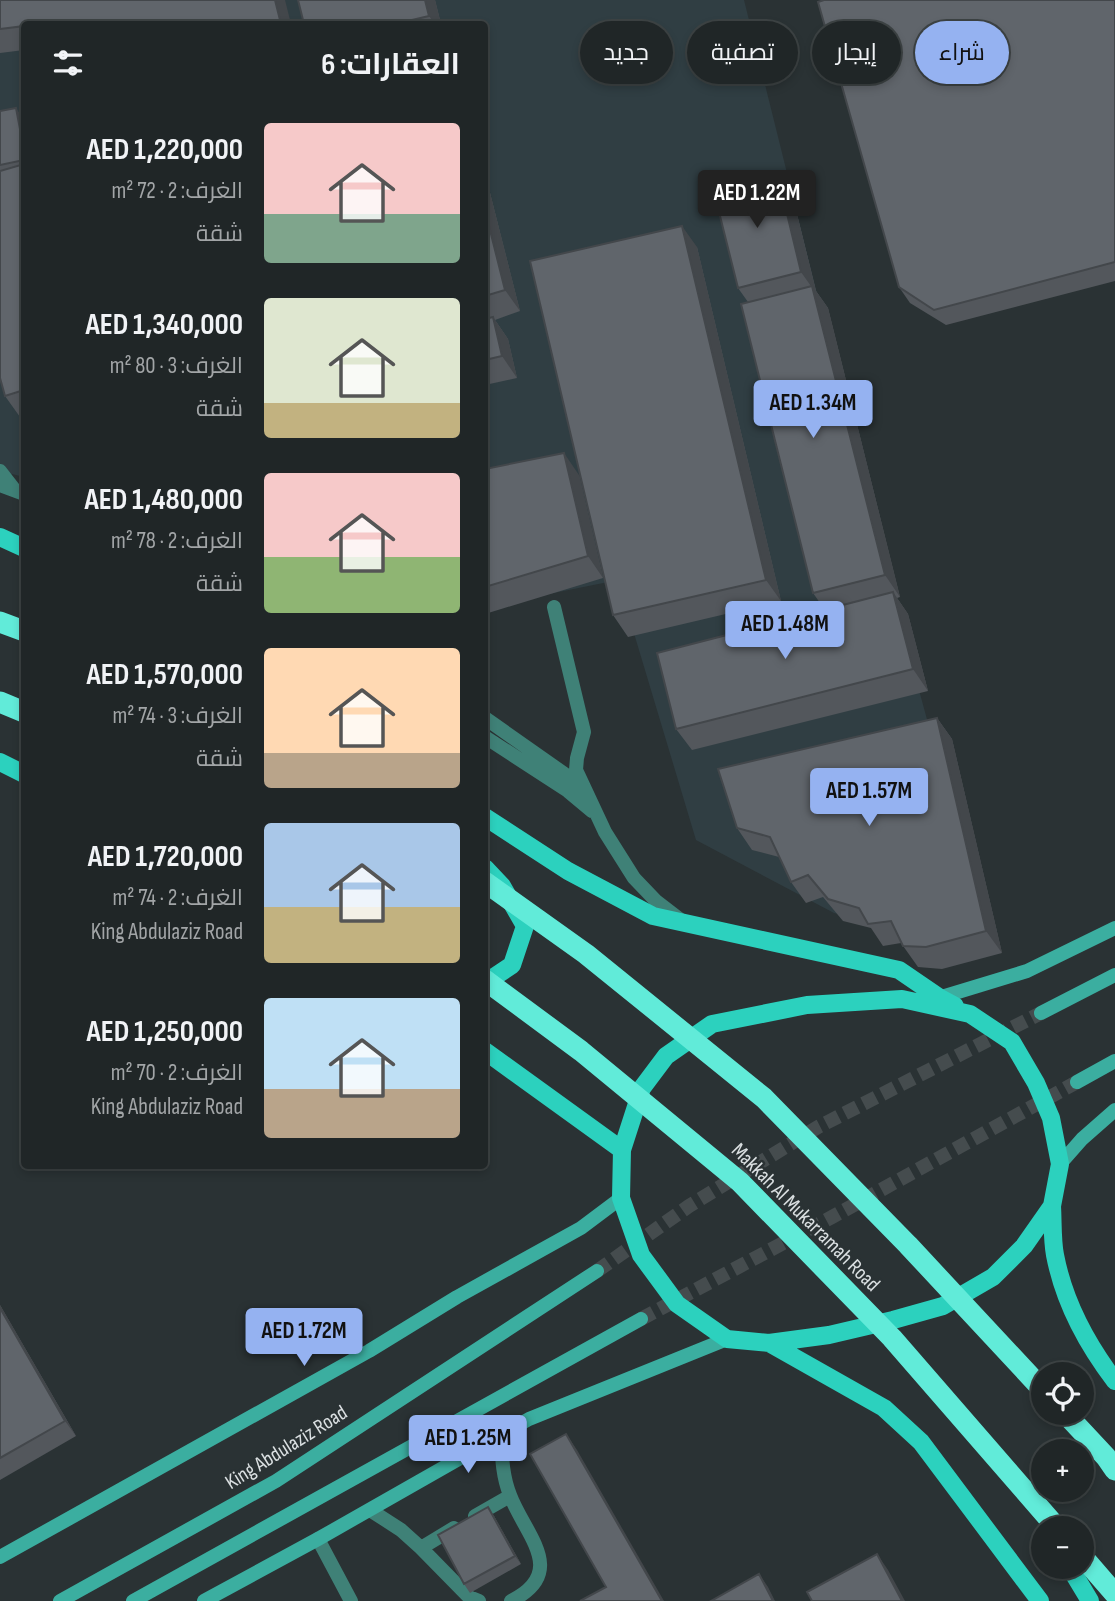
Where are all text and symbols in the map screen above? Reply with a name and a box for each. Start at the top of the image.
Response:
chip: جديد [580,21,673,84]
chip: تصفية [687,21,798,84]
chip: إيجار [812,21,901,84]
chip: شراء [915,21,1009,84]
icon: filters [49,44,87,82]
text: العقارات: 6 [321,47,460,83]
text: AED 1,220,000 [87,132,243,168]
icon: home [320,151,404,235]
pin: AED 1.22M [677,170,837,230]
text: الغرف: 2 · 72 m² [112,177,243,205]
text: AED 1.22M [714,179,800,207]
text: شقة [196,220,243,248]
text: AED 1,340,000 [86,307,243,343]
icon: home [320,326,404,410]
text: الغرف: 3 · 80 m² [110,352,243,380]
pin: AED 1.34M [733,380,893,440]
text: AED 1.34M [770,389,856,417]
text: شقة [196,395,243,423]
text: AED 1,480,000 [84,482,243,518]
icon: home [320,501,404,585]
text: الغرف: 2 · 78 m² [111,527,243,555]
text: شقة [196,570,243,598]
pin: AED 1.48M [705,602,865,661]
text: AED 1.48M [741,610,829,638]
text: AED 1,570,000 [87,657,243,693]
icon: home [320,676,404,760]
text: الغرف: 3 · 74 m² [112,702,243,730]
text: شقة [196,745,243,773]
pin: AED 1.57M [789,768,949,828]
text: AED 1.57M [826,777,912,805]
text: AED 1,720,000 [88,839,243,875]
icon: home [320,851,404,935]
text: الغرف: 2 · 74 m² [113,884,243,912]
text: King Abdulaziz Road [91,918,243,946]
text: AED 1,250,000 [87,1014,243,1050]
icon: home [320,1026,404,1110]
text: الغرف: 2 · 70 m² [111,1059,243,1087]
text: King Abdulaziz Road [91,1093,243,1121]
street label: Makkah Al Mukarramah Road [726,1138,885,1297]
pin: AED 1.72M [224,1308,384,1368]
text: AED 1.72M [262,1317,346,1345]
map controls [1031,1362,1094,1579]
button: locate [1031,1362,1094,1425]
street label: King Abdulaziz Road [221,1400,352,1495]
pin: AED 1.25M [388,1416,548,1475]
text: AED 1.25M [425,1424,511,1452]
button: + [1031,1439,1094,1502]
button: − [1031,1516,1094,1579]

